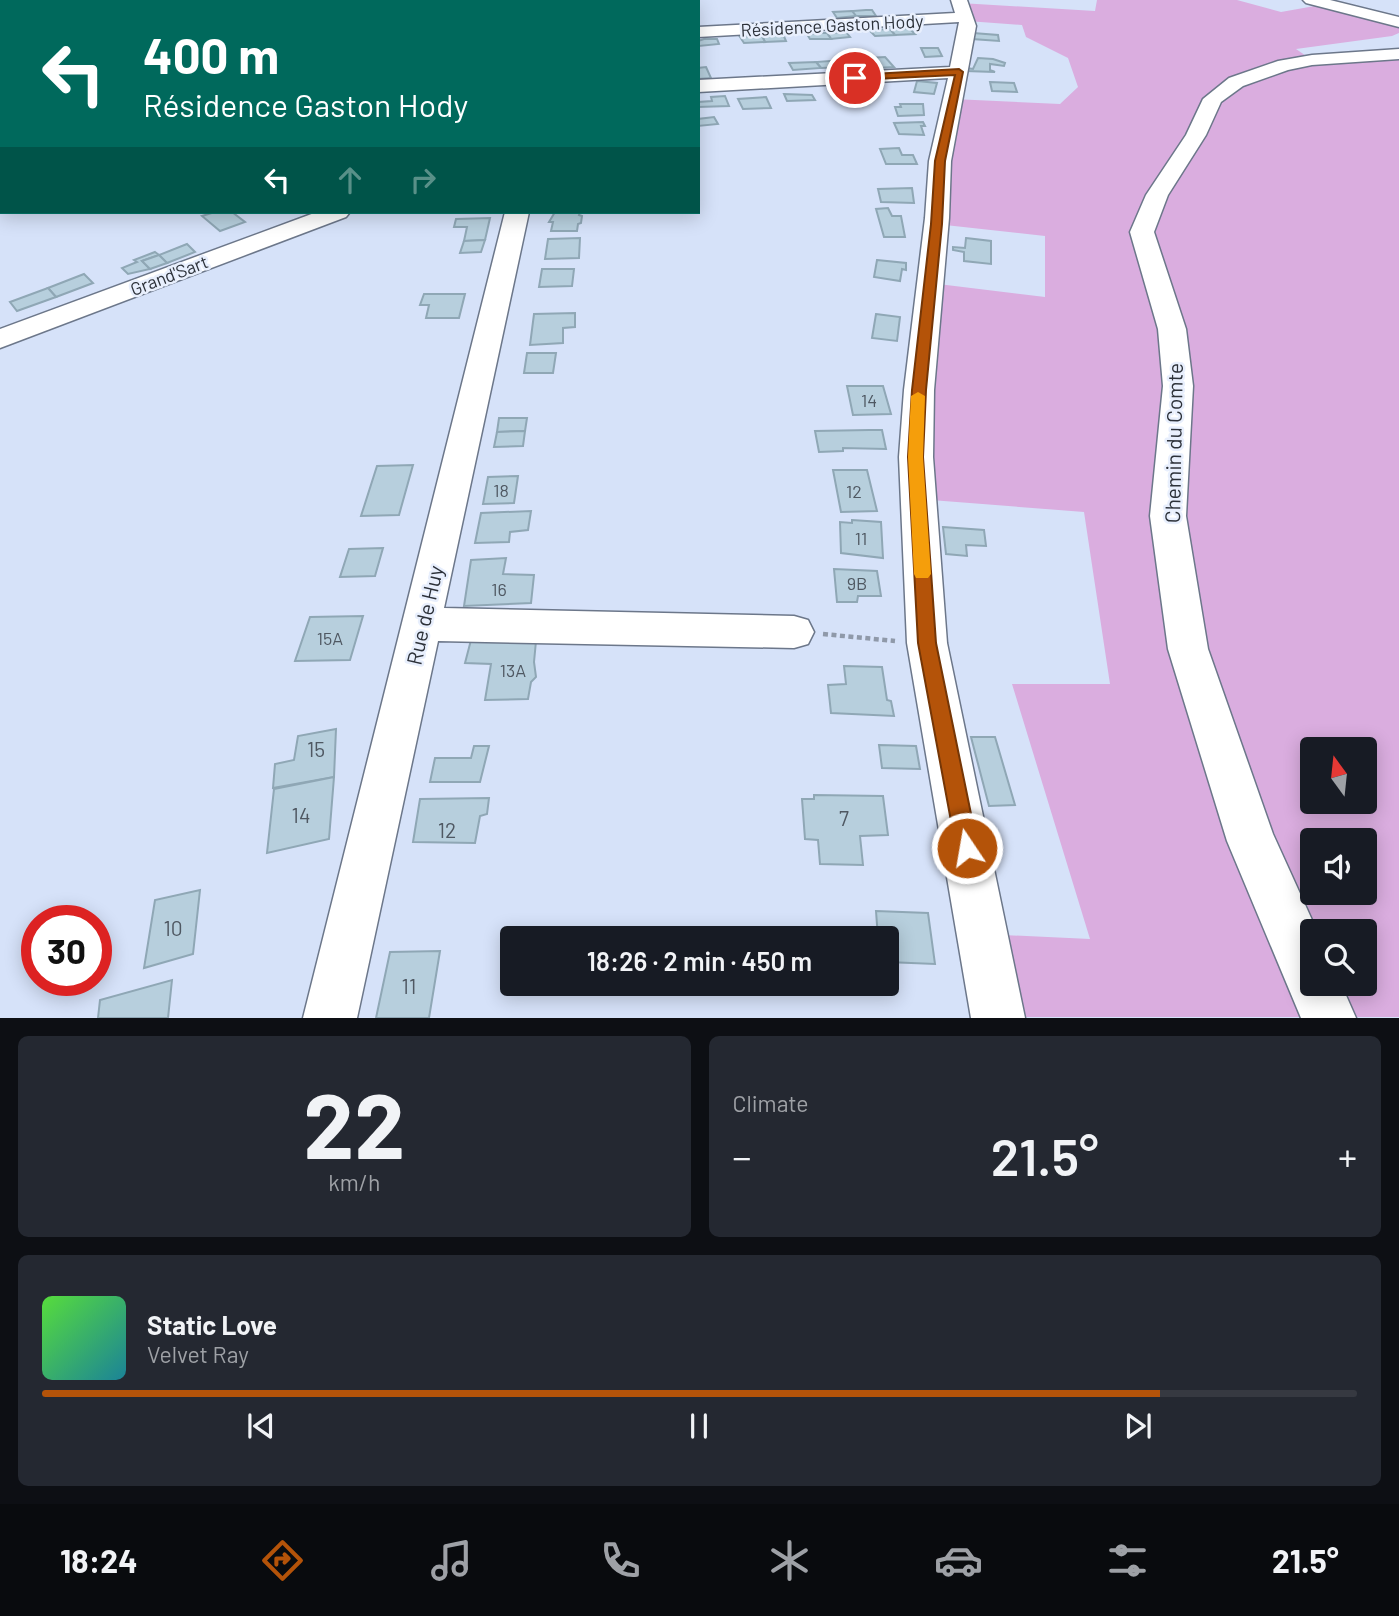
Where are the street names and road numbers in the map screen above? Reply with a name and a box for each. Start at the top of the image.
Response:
street label: Résidence Gaston Hody [740,9,924,41]
street label: Grand'Sart [127,250,211,300]
street label: Chemin du Comte [1159,363,1187,523]
street label: Rue de Huy [400,563,448,667]

